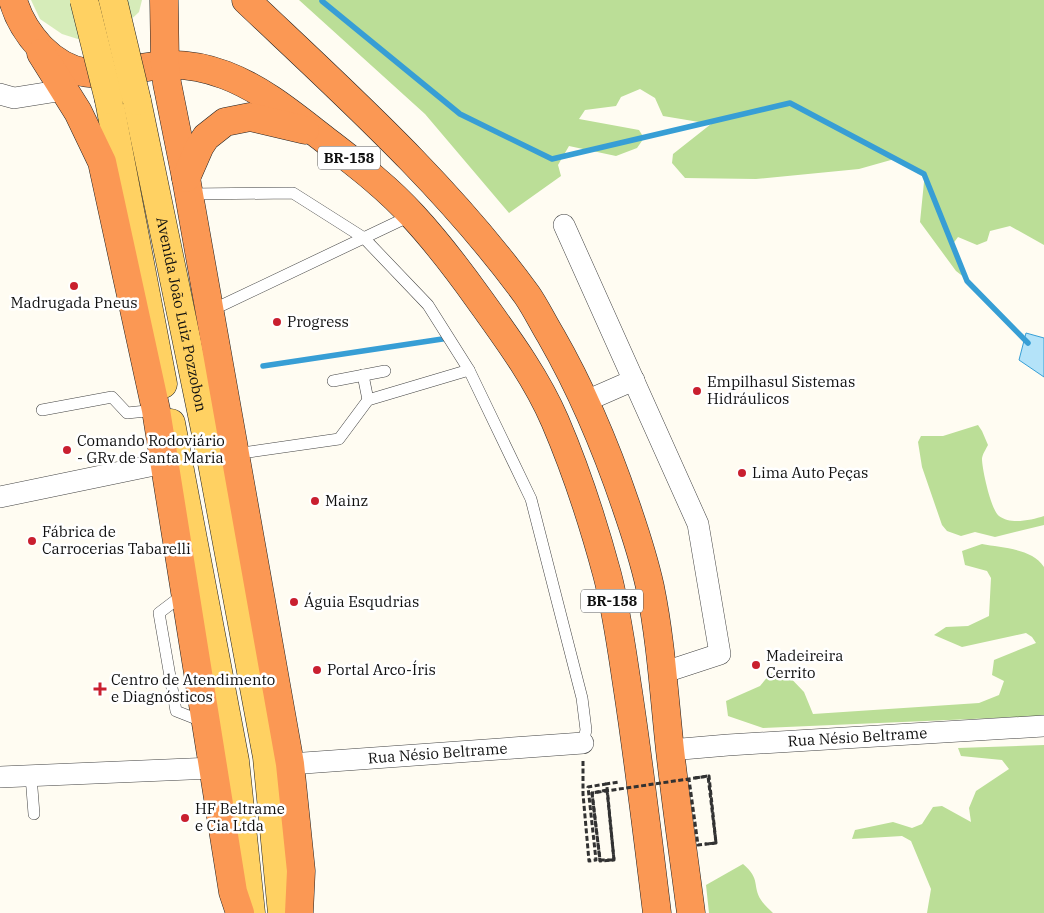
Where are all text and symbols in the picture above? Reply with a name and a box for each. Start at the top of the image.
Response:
road number: BR-158 [318,146,380,170]
street label: Avenida João Luiz Pozzobon [152,215,211,414]
marker: Madrugada Pneus [68,280,80,292]
place label: Madrugada Pneus [10,293,138,312]
place label: Progress [287,312,349,331]
marker: Progress [271,316,283,328]
place label: Empilhasul Sistemas Hidráulicos [707,372,855,408]
marker: Empilhasul Sistemas Hidráulicos [691,385,703,397]
place label: Comando Rodoviário - GRv de Santa Maria [77,431,225,467]
marker: Comando Rodoviário - GRv de Santa Maria [61,444,73,456]
place label: Lima Auto Peças [752,463,868,482]
marker: Lima Auto Peças [736,467,748,479]
place label: Mainz [325,491,368,510]
marker: Mainz [309,495,321,507]
place label: Fábrica de Carrocerias Tabarelli [42,522,191,558]
marker: Fábrica de Carrocerias Tabarelli [26,535,38,547]
road number: BR-158 [581,590,643,612]
place label: Águia Esqudrias [304,592,419,611]
marker: Águia Esqudrias [288,596,300,608]
place label: Madeireira Cerrito [766,646,843,682]
marker: Madeireira Cerrito [750,659,762,671]
place label: Portal Arco-Íris [327,660,436,679]
marker: Portal Arco-Íris [311,664,323,676]
place label: Centro de Atendimento e Diagnósticos [111,670,275,706]
marker: Centro de Atendimento e Diagnósticos [93,682,107,696]
street label: Rua Nésio Beltrame [787,723,928,750]
street label: Rua Nésio Beltrame [367,738,508,767]
place label: HF Beltrame e Cia Ltda [195,799,285,835]
marker: HF Beltrame e Cia Ltda [179,812,191,824]

